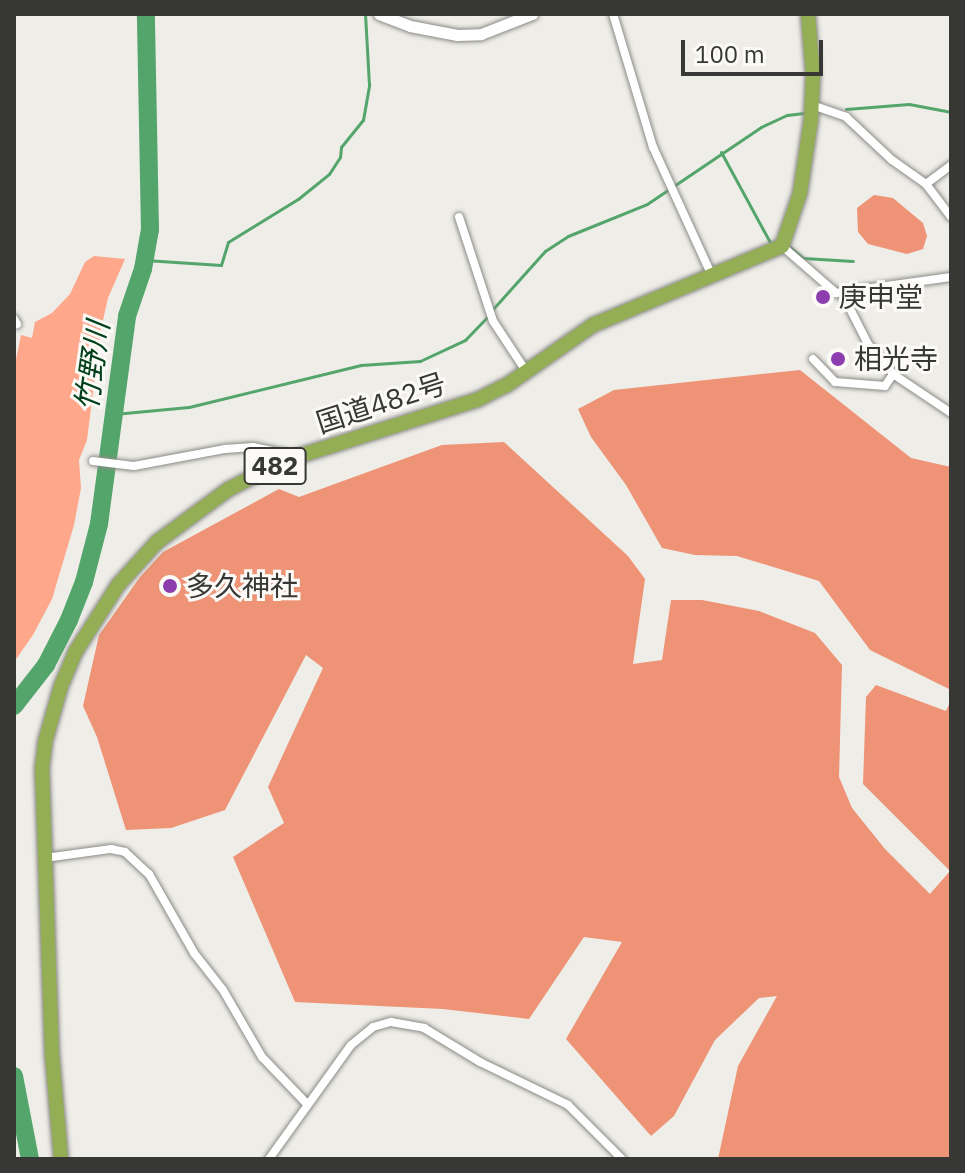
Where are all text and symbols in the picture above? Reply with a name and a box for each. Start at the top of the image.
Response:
scale bar [685,24,827,74]
text: 100 m [695,38,765,70]
place label: 庚申堂 [839,280,923,314]
marker: 庚申堂 [814,288,832,306]
water label: 竹野川 [68,319,116,413]
place label: 相光寺 [854,342,938,376]
marker: 相光寺 [829,350,847,368]
street label: 国道482号 [312,366,450,440]
road number: 482 [243,444,307,488]
place label: 多久神社 [186,569,298,603]
marker: 多久神社 [161,577,179,595]

